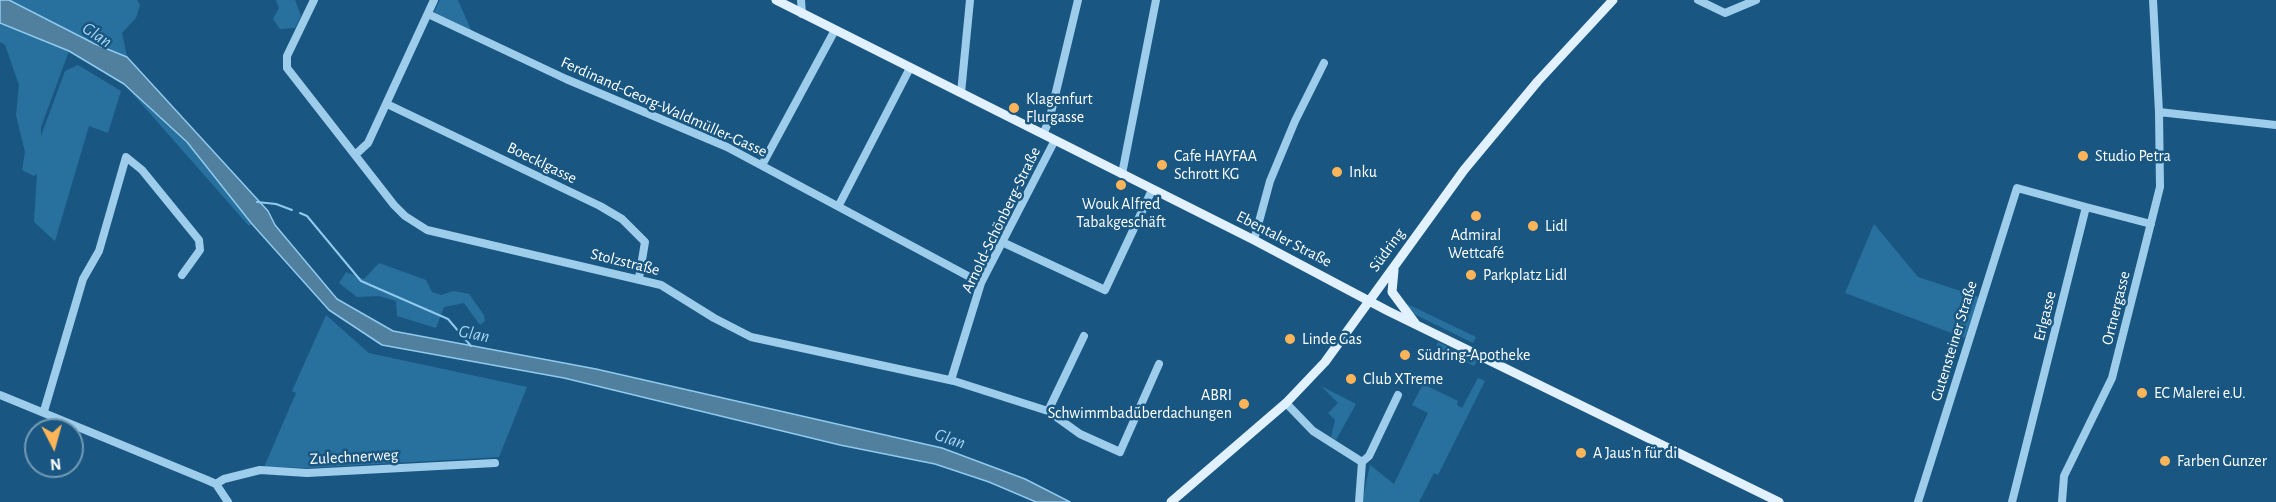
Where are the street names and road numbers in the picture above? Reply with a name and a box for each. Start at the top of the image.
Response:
street label: Ferdinand-Georg-Waldmüller-Gasse [558,53,770,161]
street label: Boecklgasse [504,138,580,188]
street label: Arnold-Schönberg-Straße [957,144,1045,296]
street label: Ebentaler Straße [1233,207,1335,271]
street label: Südring [1365,225,1409,275]
street label: Stolzstraße [588,244,662,280]
street label: Ortnergasse [2098,269,2134,347]
street label: Gutensteiner Straße [1927,279,1981,403]
street label: Erlgasse [2030,289,2060,343]
street label: Zulechnerweg [309,445,399,469]

